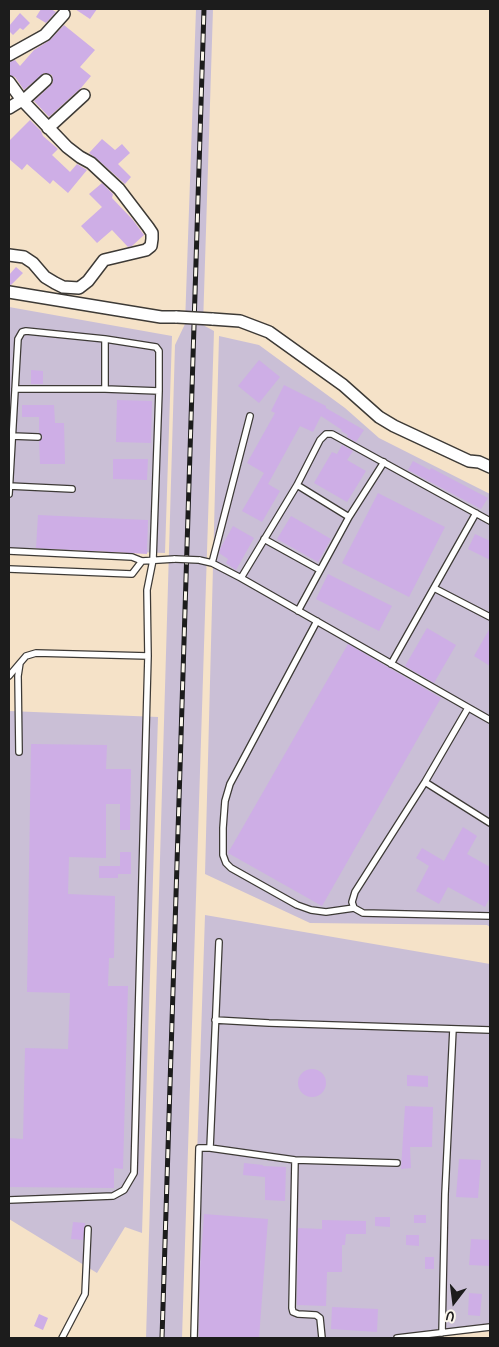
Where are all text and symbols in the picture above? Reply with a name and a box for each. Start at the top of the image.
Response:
north arrow [429,1277,479,1327]
text: U [444,1307,456,1327]

